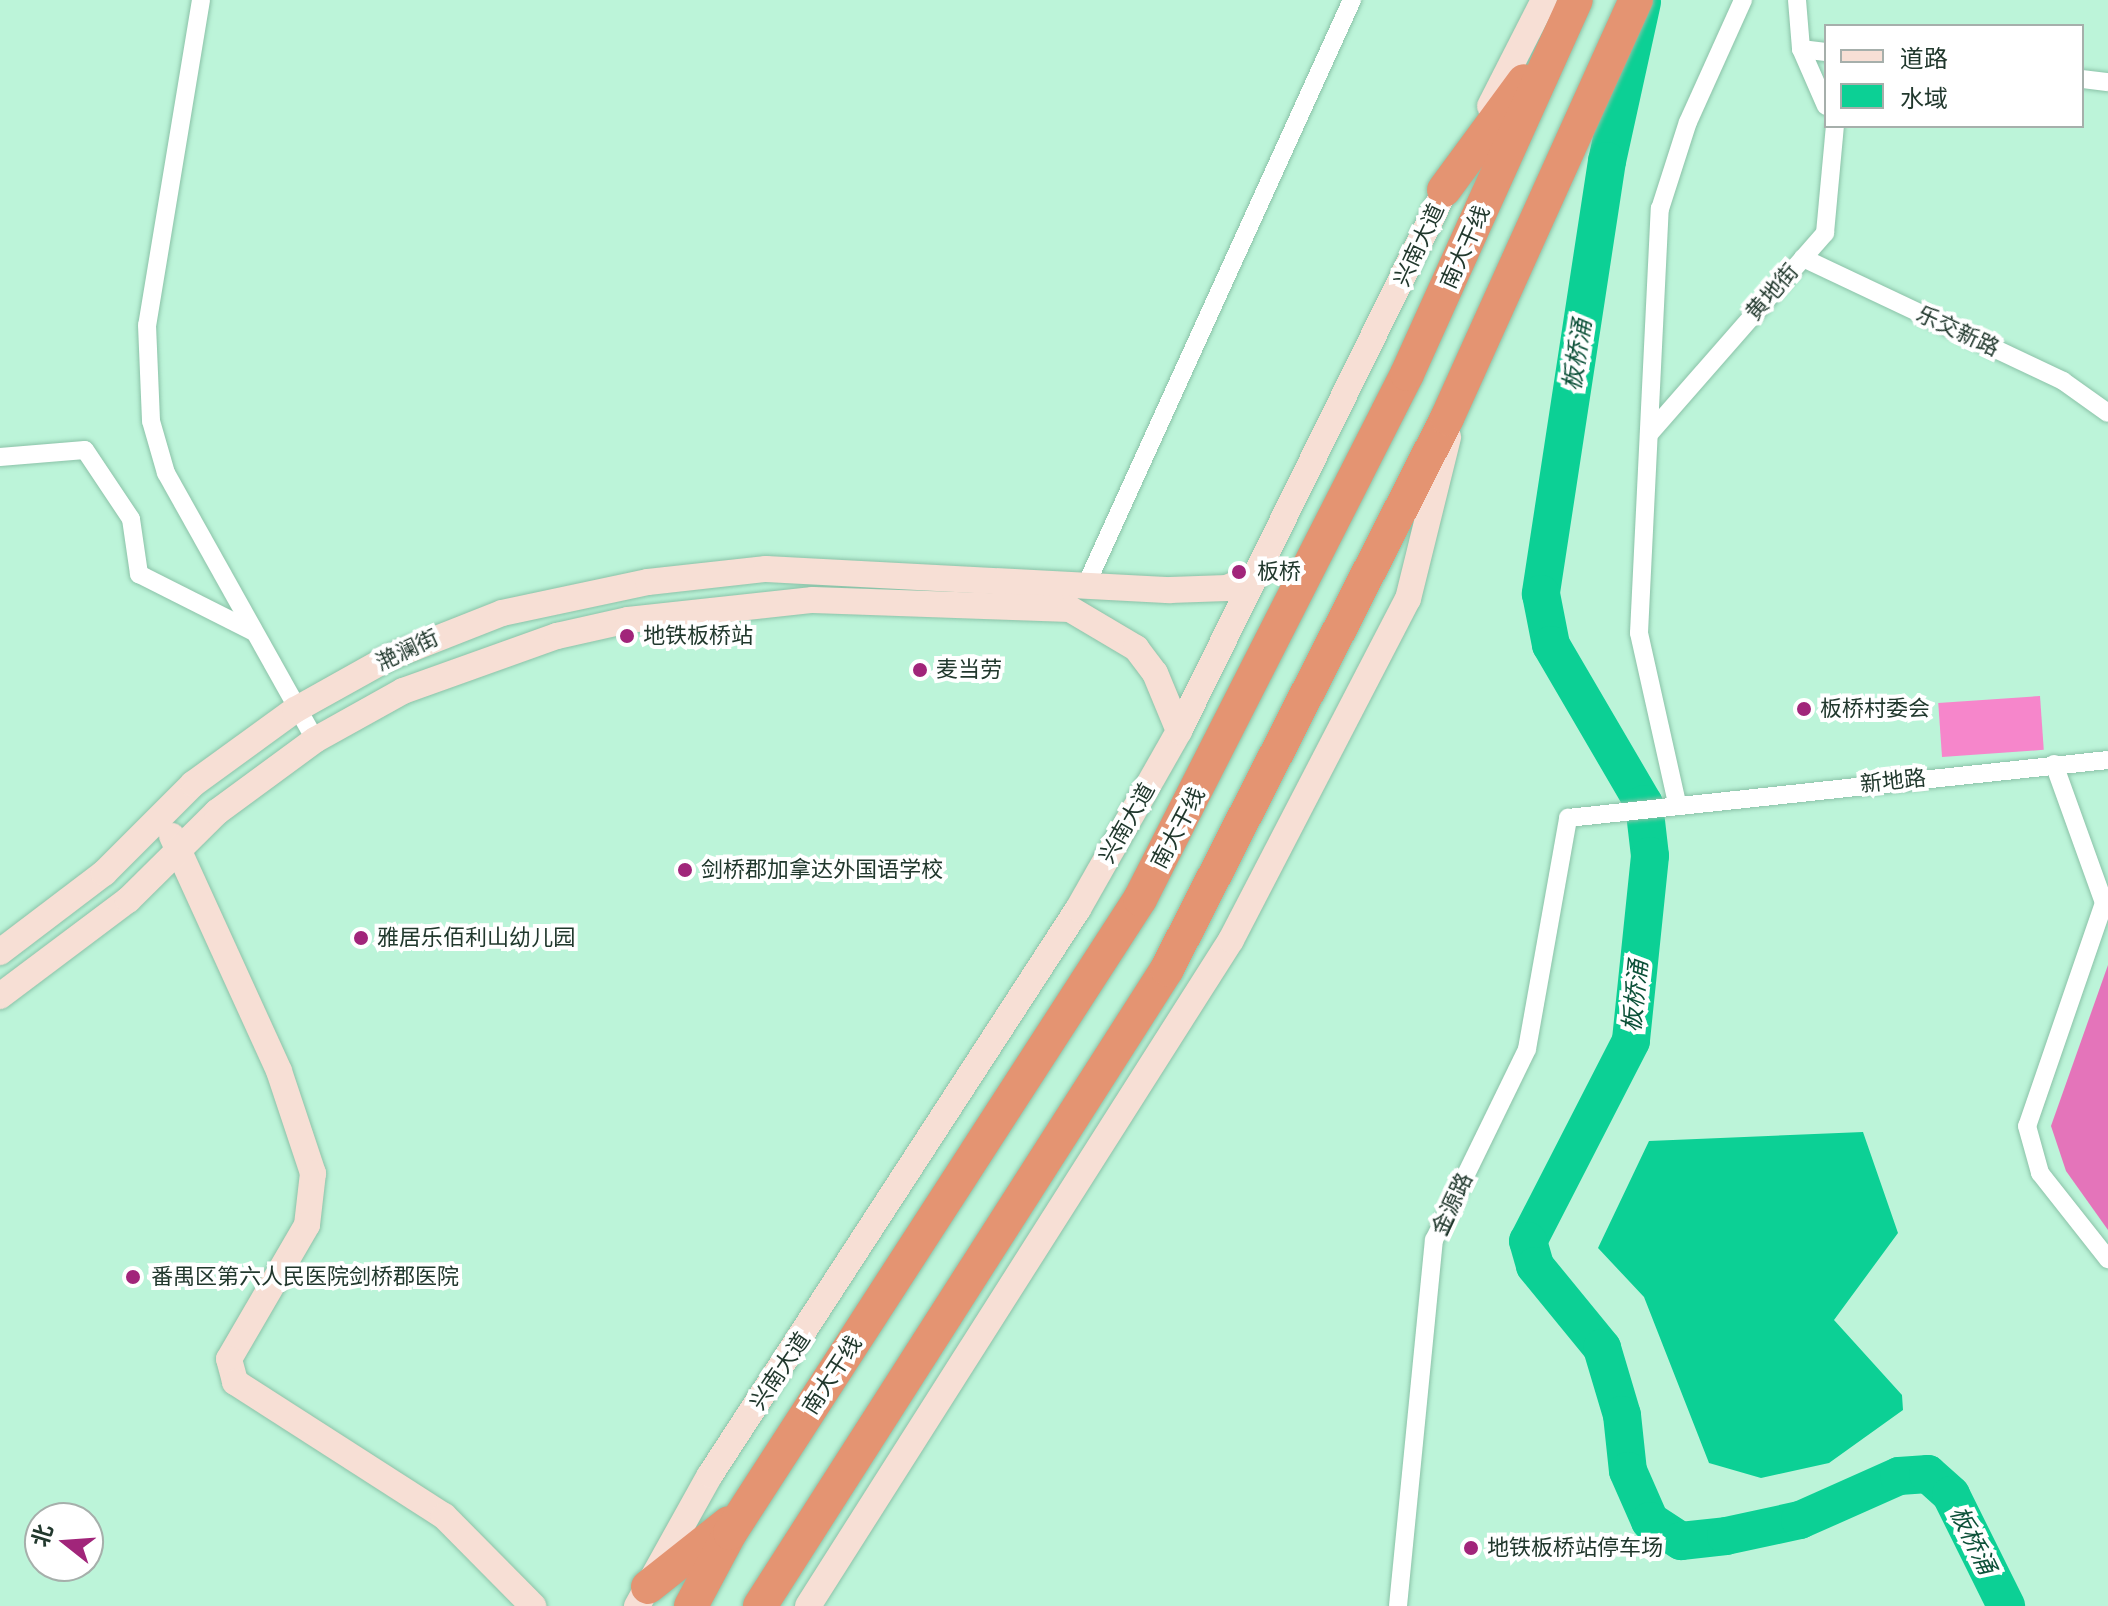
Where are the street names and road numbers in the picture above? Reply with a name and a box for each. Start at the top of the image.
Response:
street label: 兴南大道 [1388,200,1450,290]
street label: 南大干线 [1435,201,1495,293]
street label: 黄地街 [1740,258,1804,326]
street label: 乐交新路 [1913,300,2003,362]
street label: 滟澜街 [372,624,442,676]
street label: 新地路 [1859,764,1927,798]
street label: 兴南大道 [1094,778,1160,868]
street label: 南大干线 [1146,783,1210,873]
street label: 金源路 [1426,1169,1478,1239]
street label: 兴南大道 [744,1327,816,1415]
street label: 南大干线 [797,1331,867,1419]

